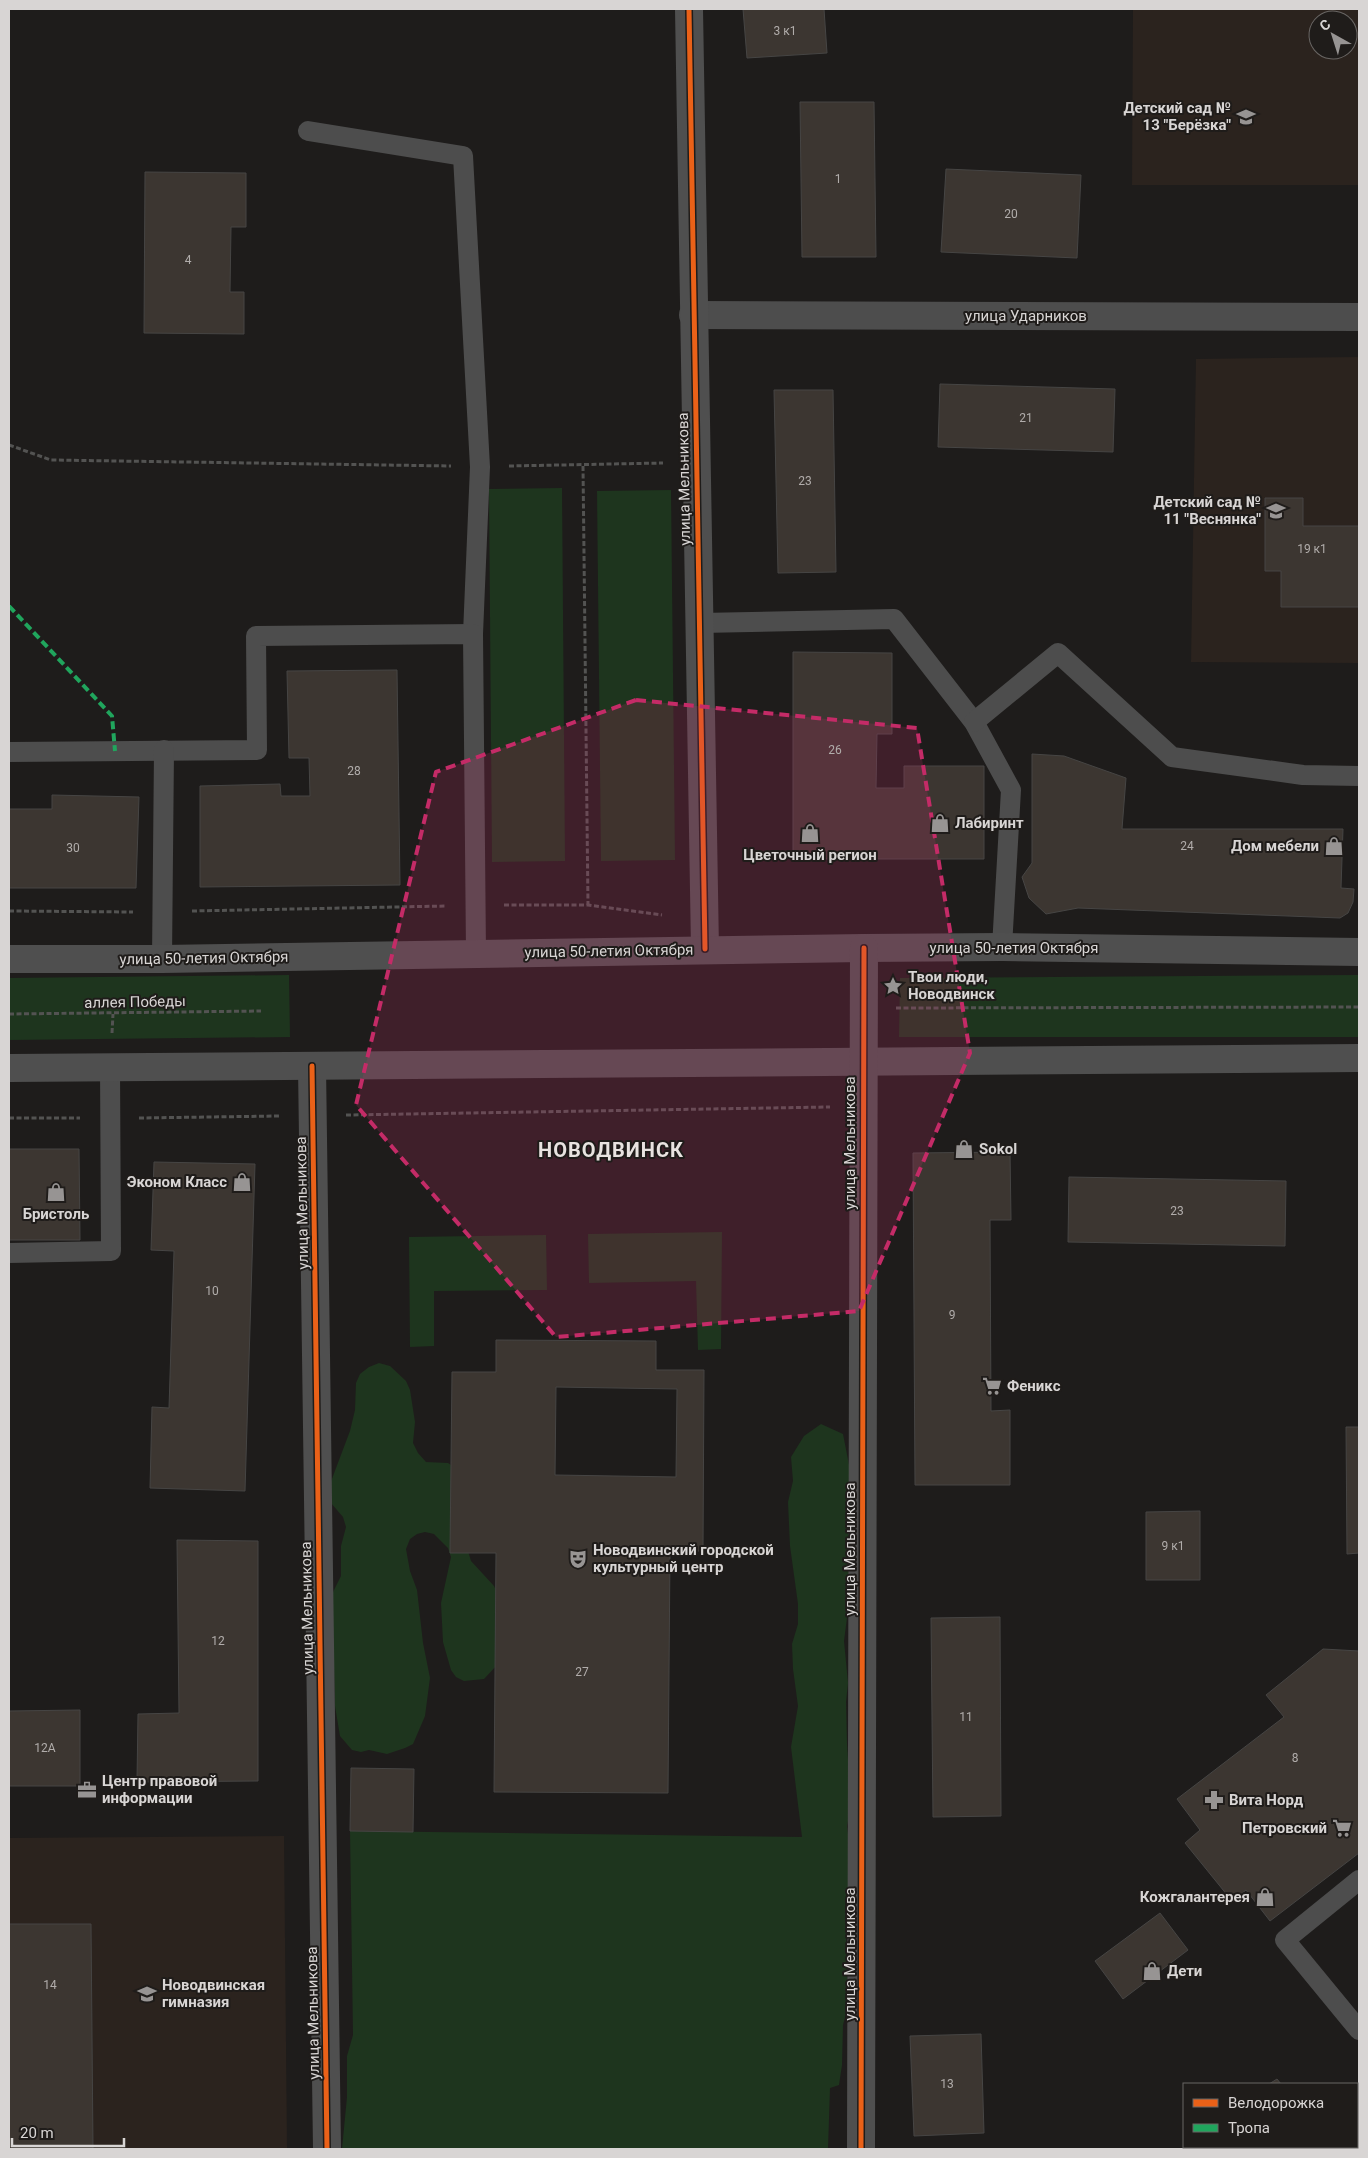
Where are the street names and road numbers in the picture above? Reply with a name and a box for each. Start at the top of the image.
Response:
street label: улица Ударников [965,307,1087,325]
street label: улица Мельникова [674,412,694,546]
street label: улица 50-летия Октября [930,939,1098,957]
street label: улица 50-летия Октября [524,941,694,961]
street label: улица 50-летия Октября [119,948,289,968]
street label: аллея Победы [84,992,186,1012]
street label: улица Мельникова [841,1076,859,1210]
street label: улица Мельникова [292,1136,312,1270]
street label: улица Мельникова [841,1482,859,1616]
street label: улица Мельникова [297,1541,317,1675]
street label: улица Мельникова [841,1887,859,2021]
street label: улица Мельникова [303,1946,323,2080]

